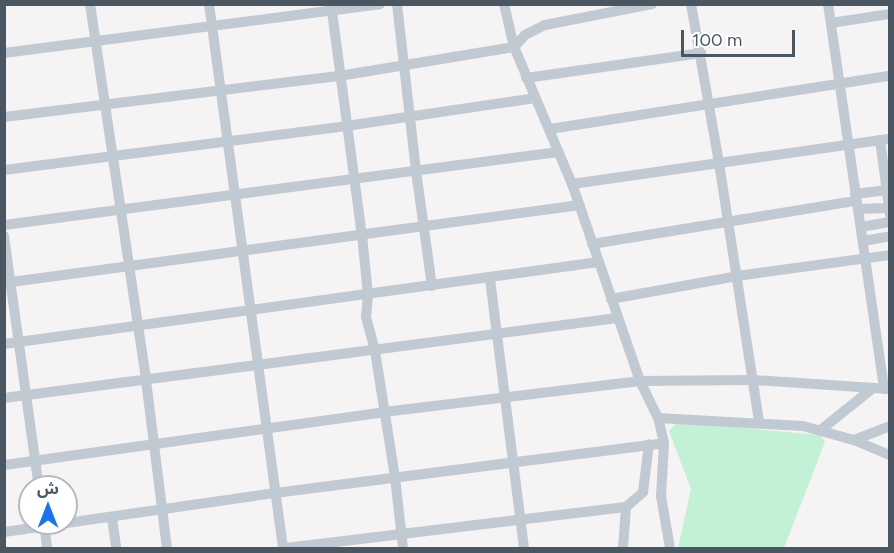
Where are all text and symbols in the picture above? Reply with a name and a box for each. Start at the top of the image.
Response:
scale bar [684,18,798,56]
text: 100 m [692,29,742,51]
north arrow [18,475,78,535]
text: ش [37,479,59,498]

